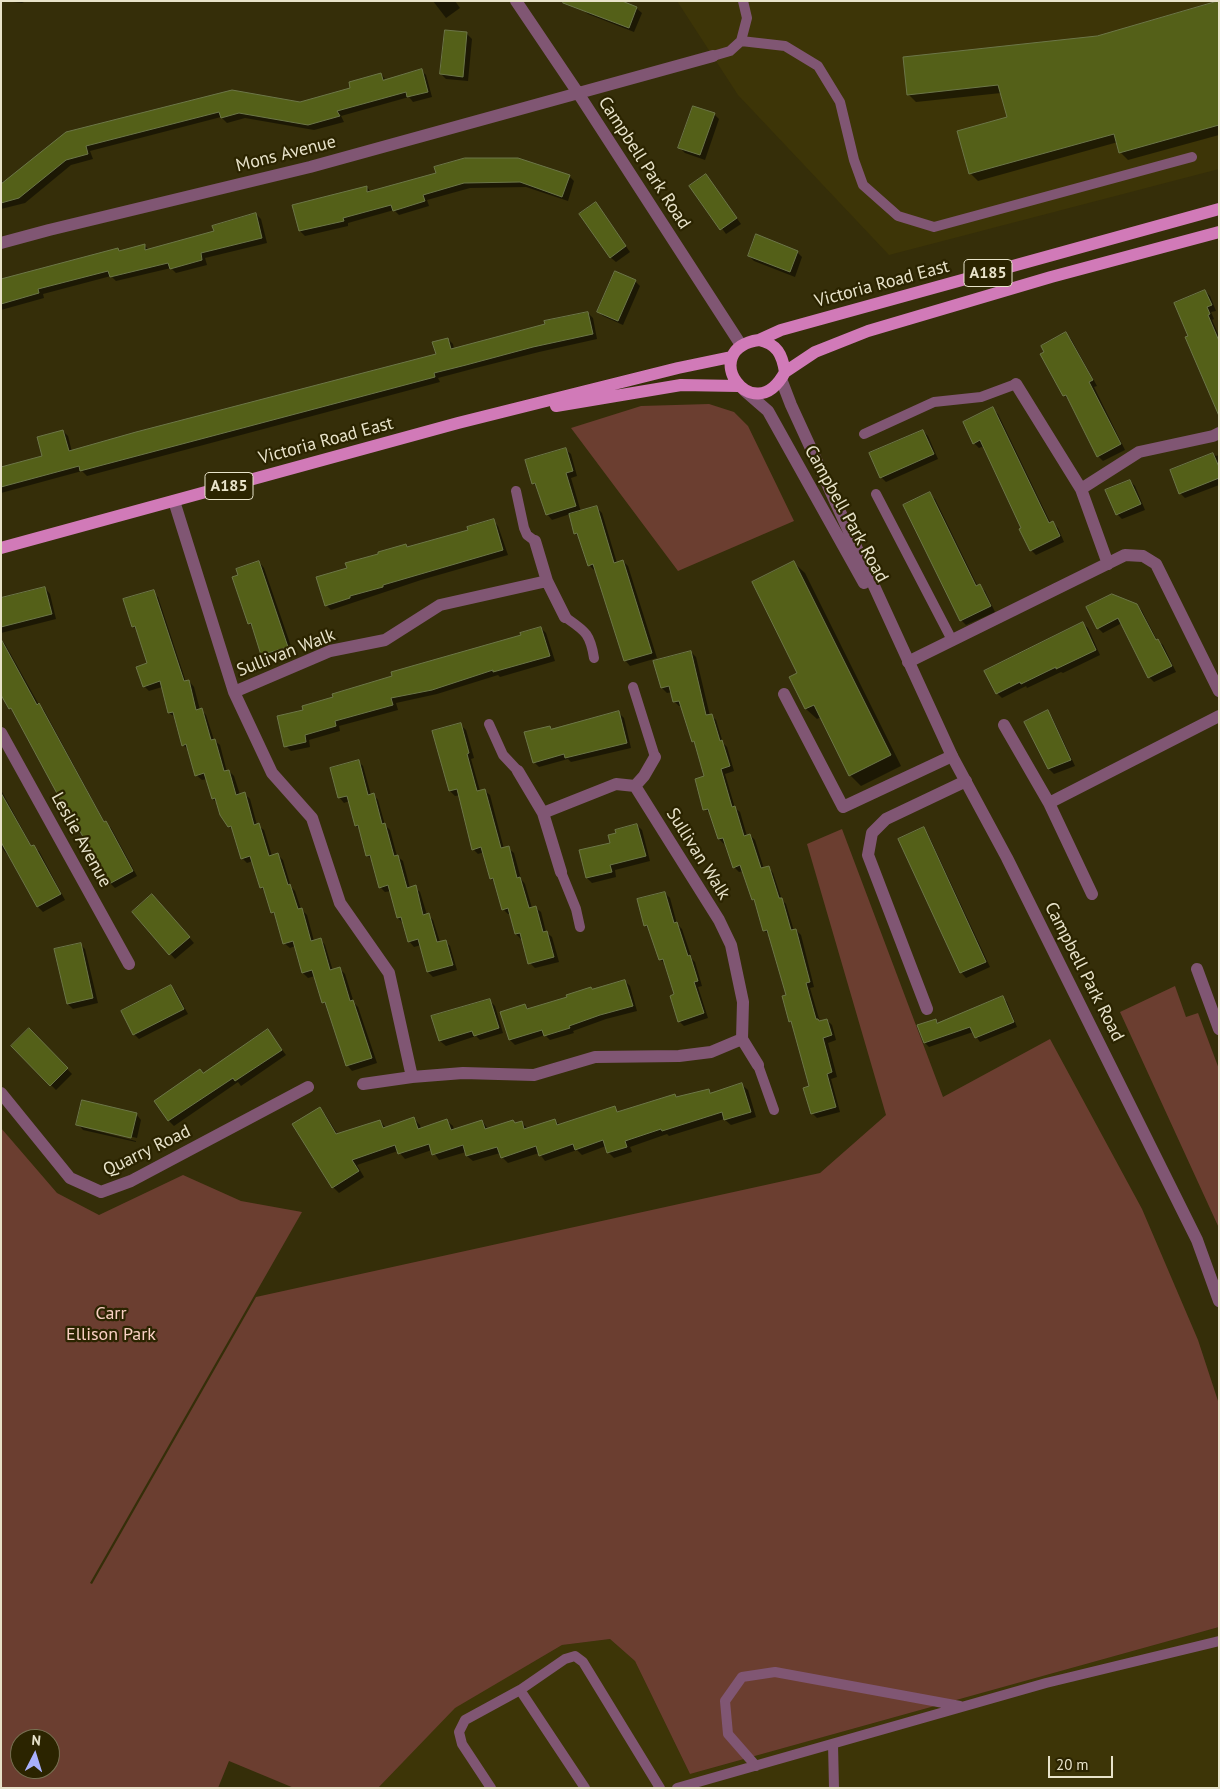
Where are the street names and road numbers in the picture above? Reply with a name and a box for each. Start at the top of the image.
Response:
street label: Campbell Park Road [593,93,695,233]
street label: Mons Avenue [234,131,338,177]
street label: Victoria Road East [812,256,952,312]
road number: A185 [964,260,1012,286]
street label: Victoria Road East [256,413,396,469]
street label: Campbell Park Road [799,442,893,586]
road number: A185 [205,472,253,500]
street label: Sullivan Walk [234,624,338,682]
street label: Leslie Avenue [46,789,116,891]
street label: Sullivan Walk [661,804,735,904]
street label: Campbell Park Road [1040,899,1128,1045]
street label: Quarry Road [100,1121,194,1181]

